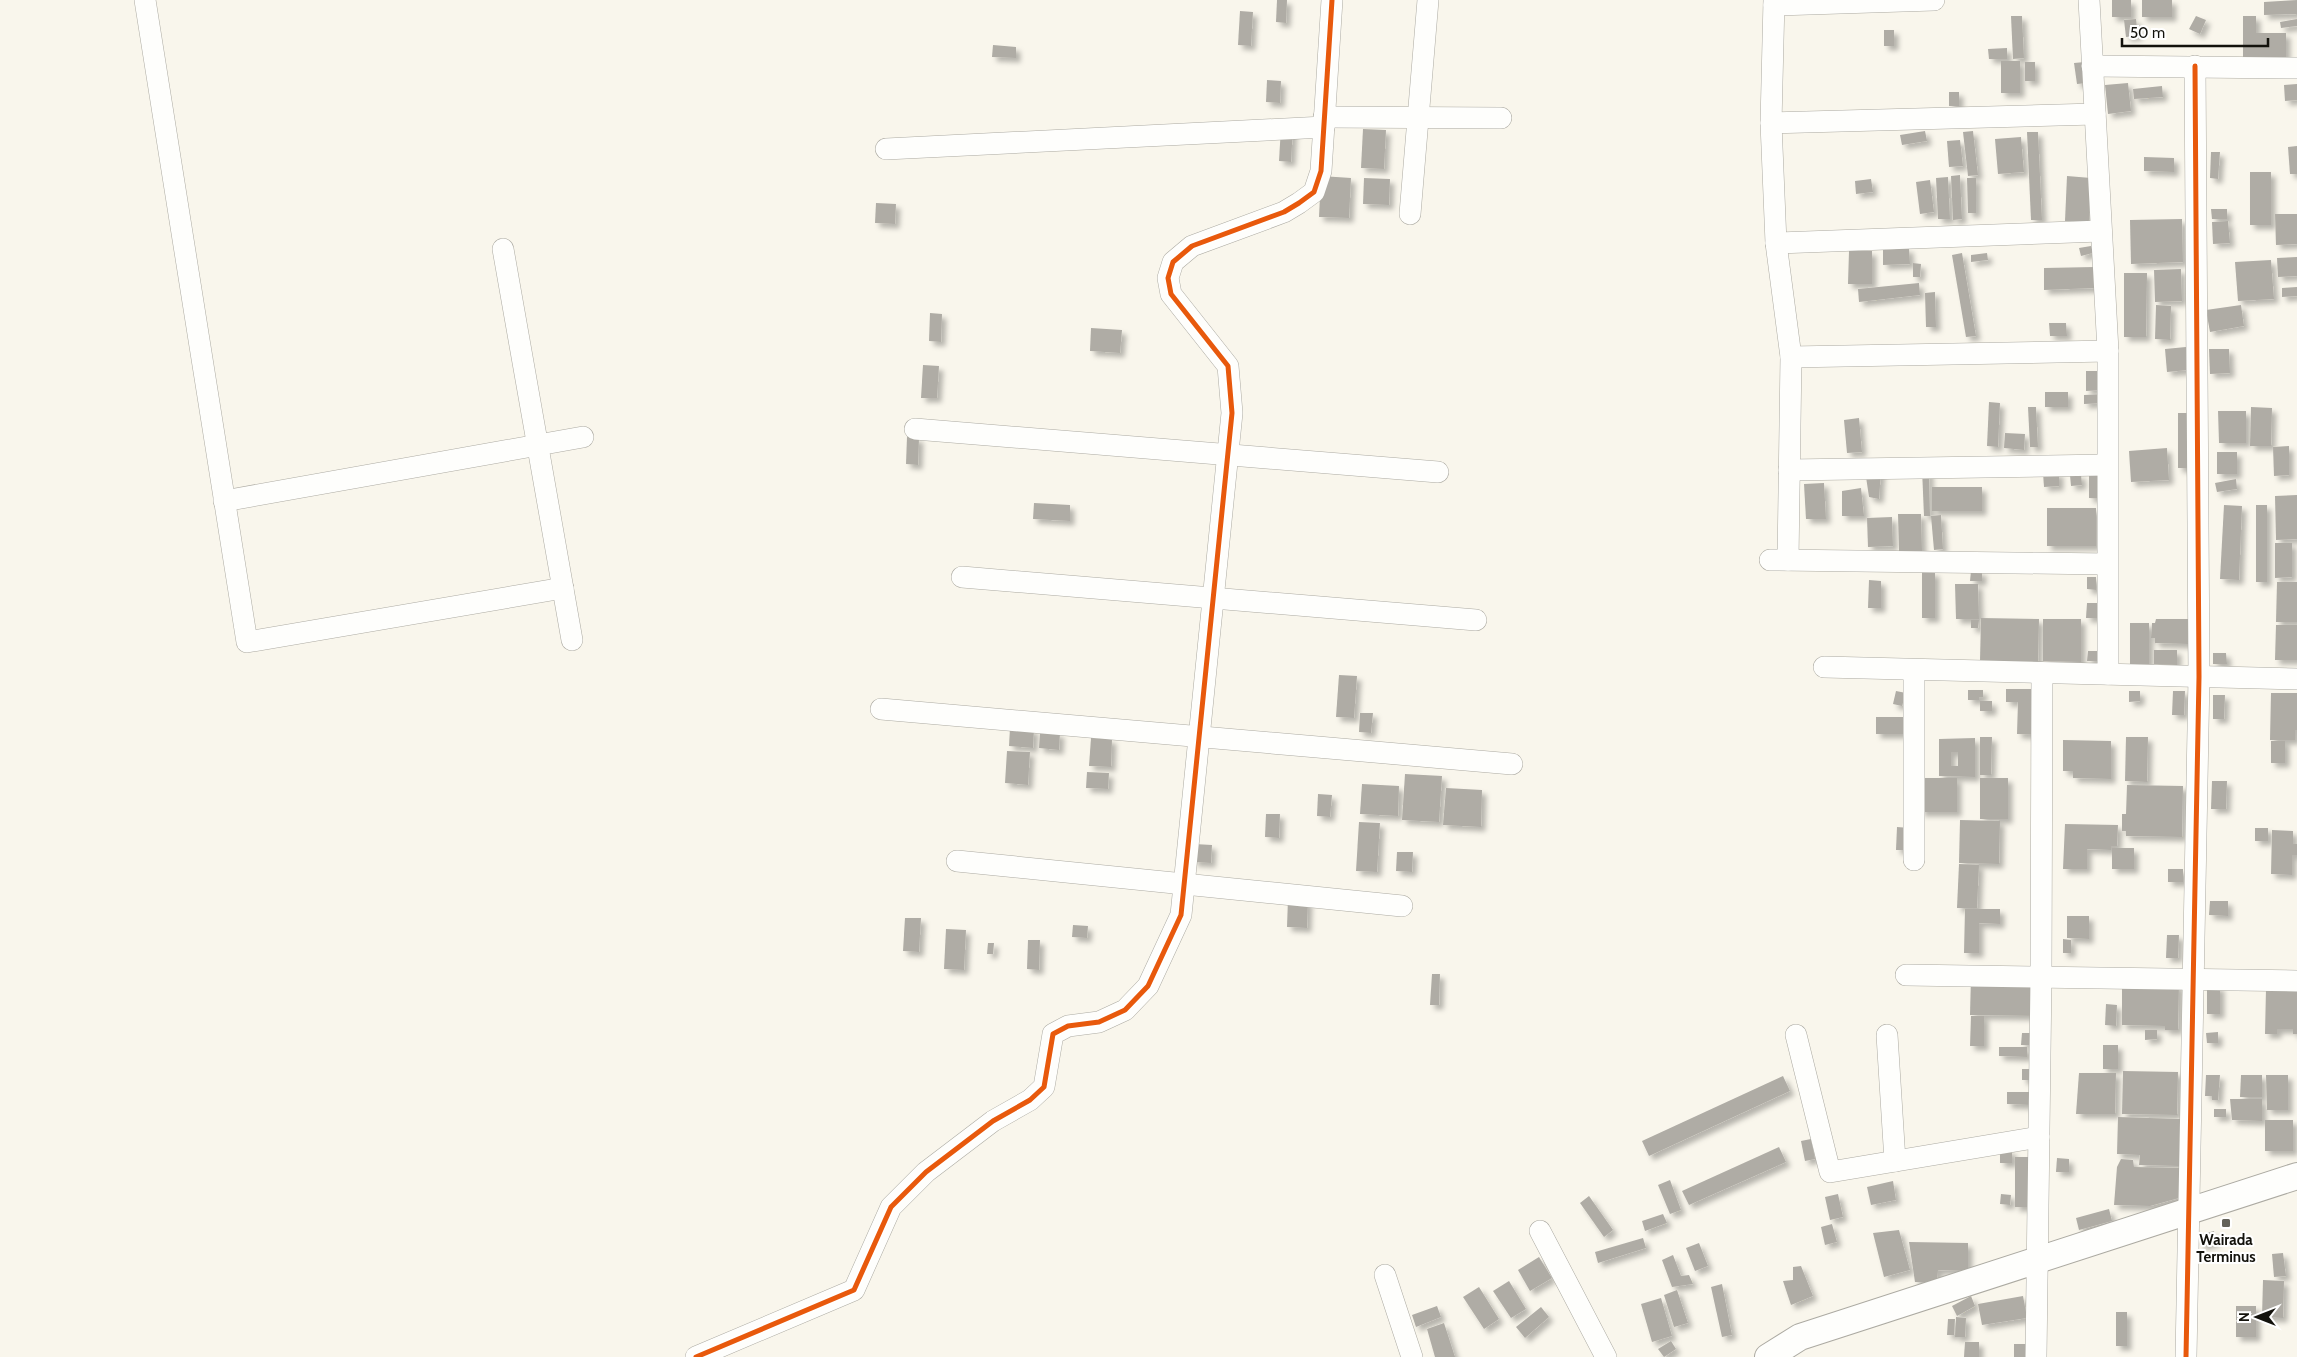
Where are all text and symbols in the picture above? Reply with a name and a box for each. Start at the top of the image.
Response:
scale bar [2122,15,2268,47]
text: 50 m [2130,24,2165,42]
marker: Wairada Terminus [2220,1217,2232,1229]
place label: Wairada Terminus [2196,1231,2256,1266]
north arrow [2232,1292,2282,1342]
text: N [2235,1312,2253,1322]

